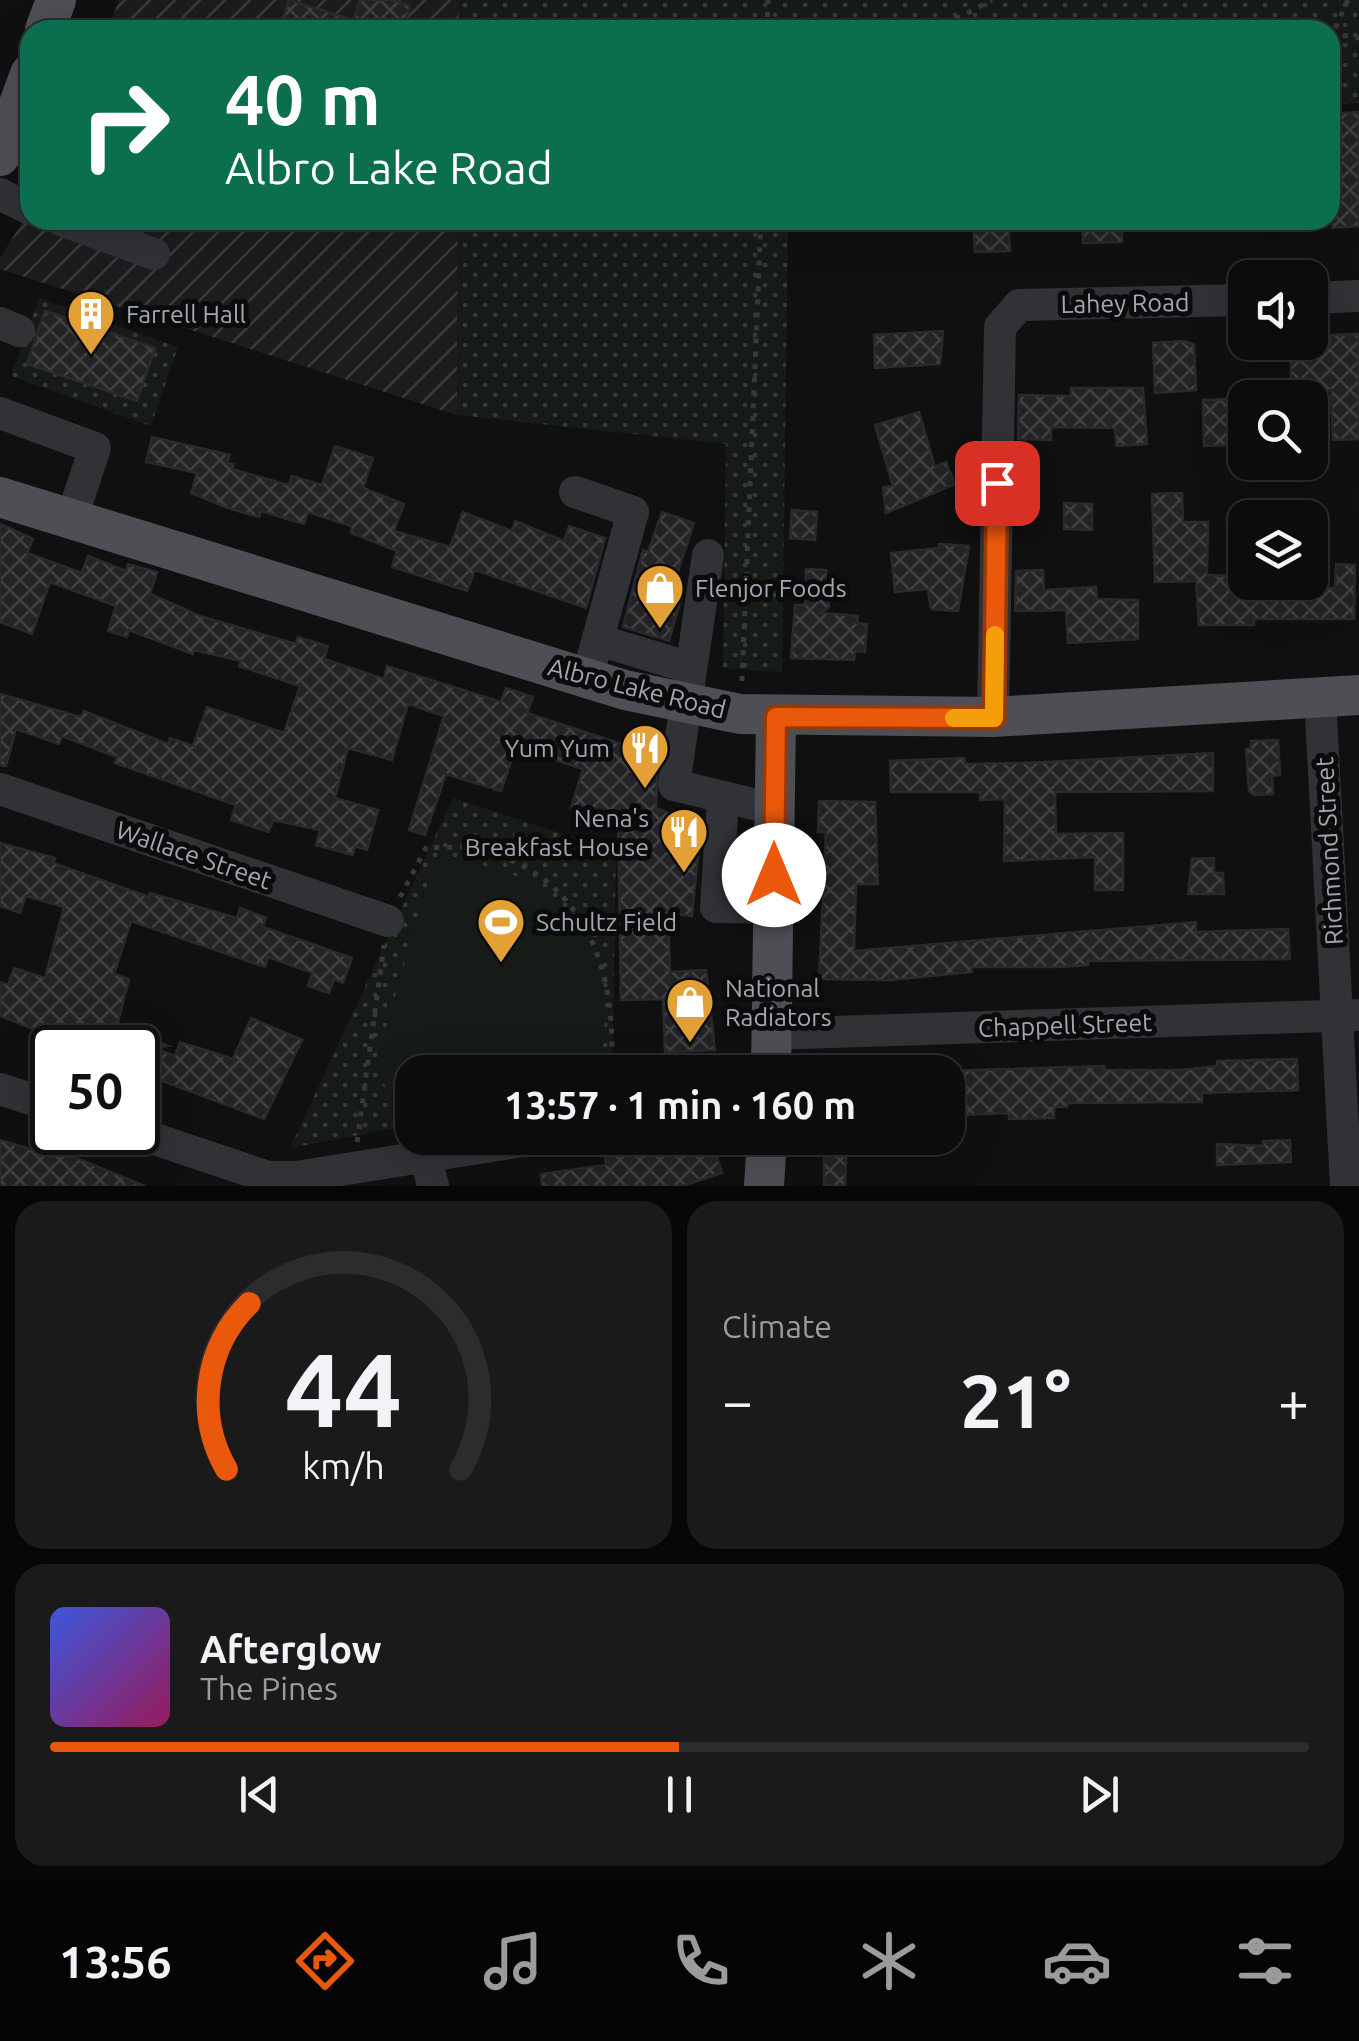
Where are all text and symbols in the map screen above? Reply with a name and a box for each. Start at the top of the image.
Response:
icon: right [60,60,190,190]
text: 40 m [225,60,381,138]
text: Albro Lake Road [225,142,553,193]
map controls [1228,260,1328,600]
button: sound [1228,260,1328,360]
building icon: Farrell Hall [65,288,117,356]
street label: Lahey Road [1060,288,1190,318]
place label: Farrell Hall [126,300,246,328]
button: search [1228,380,1328,480]
pin [955,441,1040,526]
icon: arrive [970,456,1025,511]
button: layers [1228,500,1328,600]
shop icon: Flenjor Foods [634,562,686,630]
place label: Flenjor Foods [695,574,847,602]
street label: Albro Lake Road [545,652,729,724]
restaurant icon: Yum Yum [619,722,671,790]
place label: Yum Yum [505,734,610,762]
street label: Richmond Street [1310,756,1348,946]
place label: Nena's Breakfast House [465,804,649,861]
restaurant icon: Nena's Breakfast House [658,806,710,874]
street label: Wallace Street [113,815,275,895]
position arrow [722,823,826,927]
sports icon: Schultz Field [475,896,527,964]
place label: Schultz Field [536,908,677,936]
place label: National Radiators [725,974,832,1031]
shop icon: National Radiators [664,976,716,1044]
street label: Chappell Street [977,1008,1153,1042]
speed limit sign: 50 [30,1025,160,1155]
text: 13:57 · 1 min · 160 m [504,1084,856,1126]
text: Climate [722,1308,832,1344]
text: 44 [285,1330,402,1447]
text: 21° [960,1358,1071,1442]
text: − [722,1370,753,1431]
text: + [1278,1370,1309,1431]
text: km/h [302,1446,385,1486]
text: Afterglow [200,1628,382,1670]
text: The Pines [200,1670,338,1706]
icon: previous [232,1767,287,1822]
icon: pause [652,1767,707,1822]
icon: next [1072,1767,1127,1822]
icon: directions [290,1926,360,1996]
icon: music [478,1926,548,1996]
icon: phone [666,1926,736,1996]
icon: climate [854,1926,924,1996]
icon: car [1042,1926,1112,1996]
icon: filters [1230,1926,1300,1996]
text: 13:56 [59,1936,172,1987]

